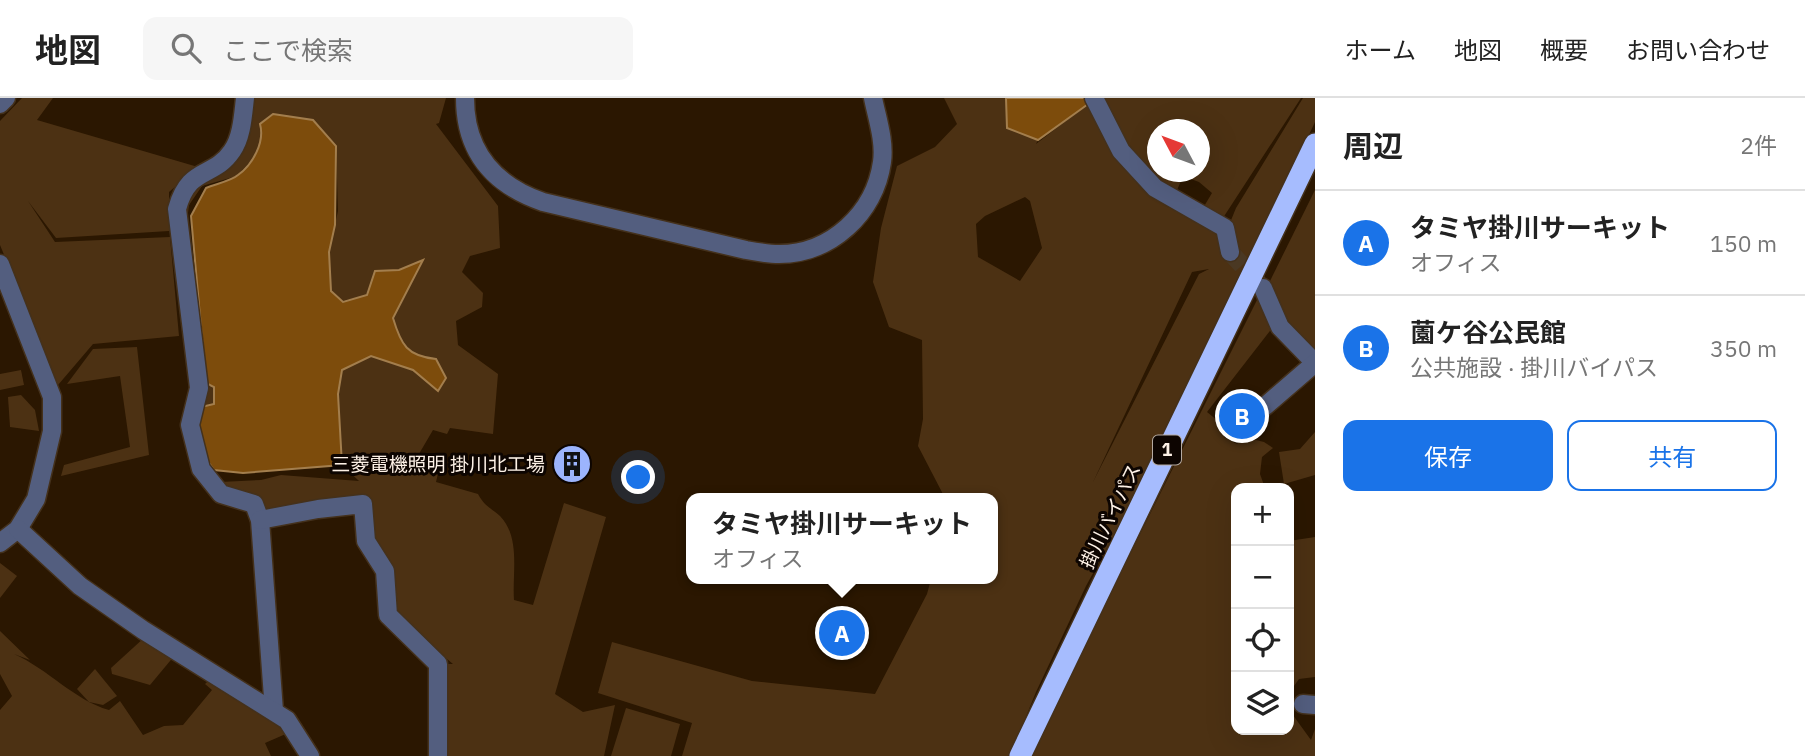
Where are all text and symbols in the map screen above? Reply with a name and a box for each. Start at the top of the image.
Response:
search box [143,17,633,80]
text: 地図 [35,28,101,71]
icon: search [167,29,205,67]
text: ここで検索 [223,33,353,67]
text: ホーム [1345,34,1416,66]
text: 地図 [1454,34,1502,66]
text: 概要 [1540,34,1588,66]
text: お問い合わせ [1626,34,1770,66]
north arrow [1147,119,1210,182]
text: 周辺 [1343,126,1403,165]
text: 2件 [1740,130,1777,160]
text: タミヤ掛川サーキット [1410,210,1670,244]
text: A [1358,228,1374,258]
text: 150 m [1710,228,1777,258]
text: オフィス [1410,247,1502,277]
text: 薗ケ谷公民館 [1410,315,1566,349]
text: B [1358,333,1374,363]
text: 350 m [1710,333,1777,363]
text: 公共施設 · 掛川バイパス [1410,352,1658,382]
pin: B [1219,390,1265,442]
button: 保存 [1343,420,1553,491]
button: 共有 [1567,420,1777,491]
road number: 1 [1153,436,1181,464]
building icon: 三菱電機照明 掛川北工場 [551,443,593,485]
place label: 三菱電機照明 掛川北工場 [332,452,545,476]
your location [621,460,655,494]
street label: 掛川バイパス [1074,460,1146,572]
map controls [1231,483,1294,735]
button: + [1231,483,1294,546]
popup [686,493,998,584]
text: タミヤ掛川サーキット [712,506,972,540]
text: オフィス [712,543,804,573]
button: − [1231,546,1294,609]
pin: A [819,607,865,659]
button: locate [1231,609,1294,672]
button: layers [1231,672,1294,735]

